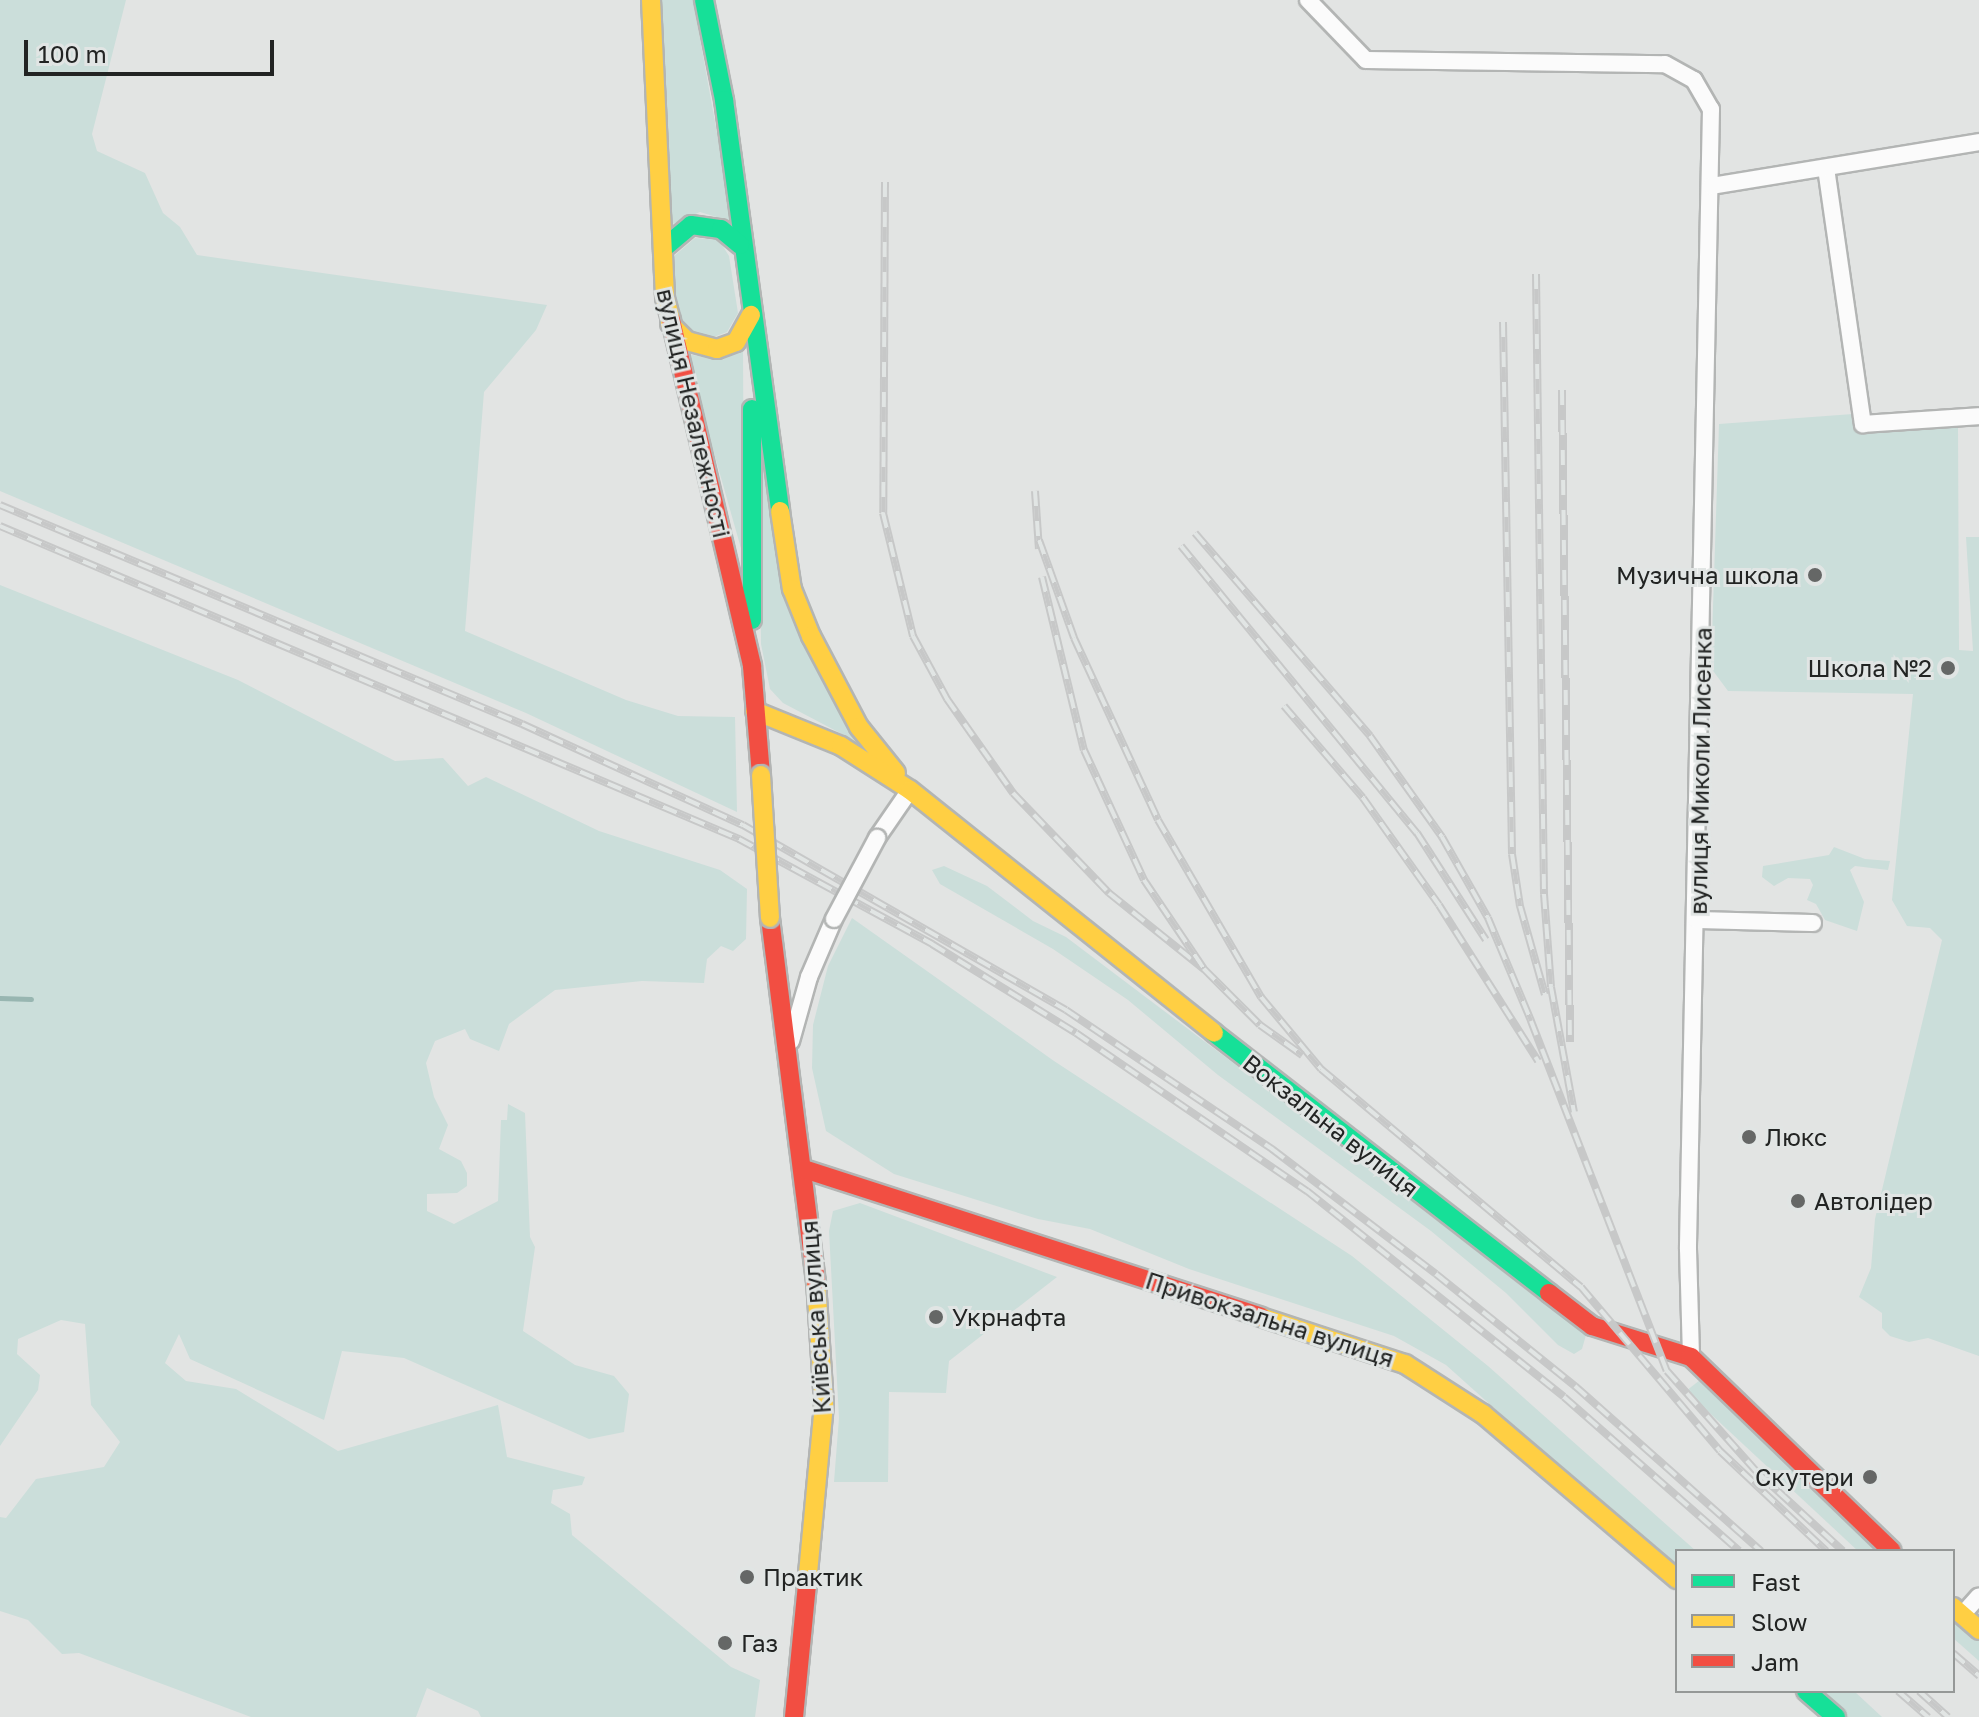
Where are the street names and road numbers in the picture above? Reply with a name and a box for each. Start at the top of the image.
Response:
street label: вулиця Незалежності [651,286,737,540]
street label: вулиця Миколи Лисенка [1683,627,1717,915]
street label: Вокзальна вулиця [1238,1048,1424,1202]
street label: Київська вулиця [794,1219,836,1415]
street label: Привокзальна вулиця [1142,1265,1398,1373]

